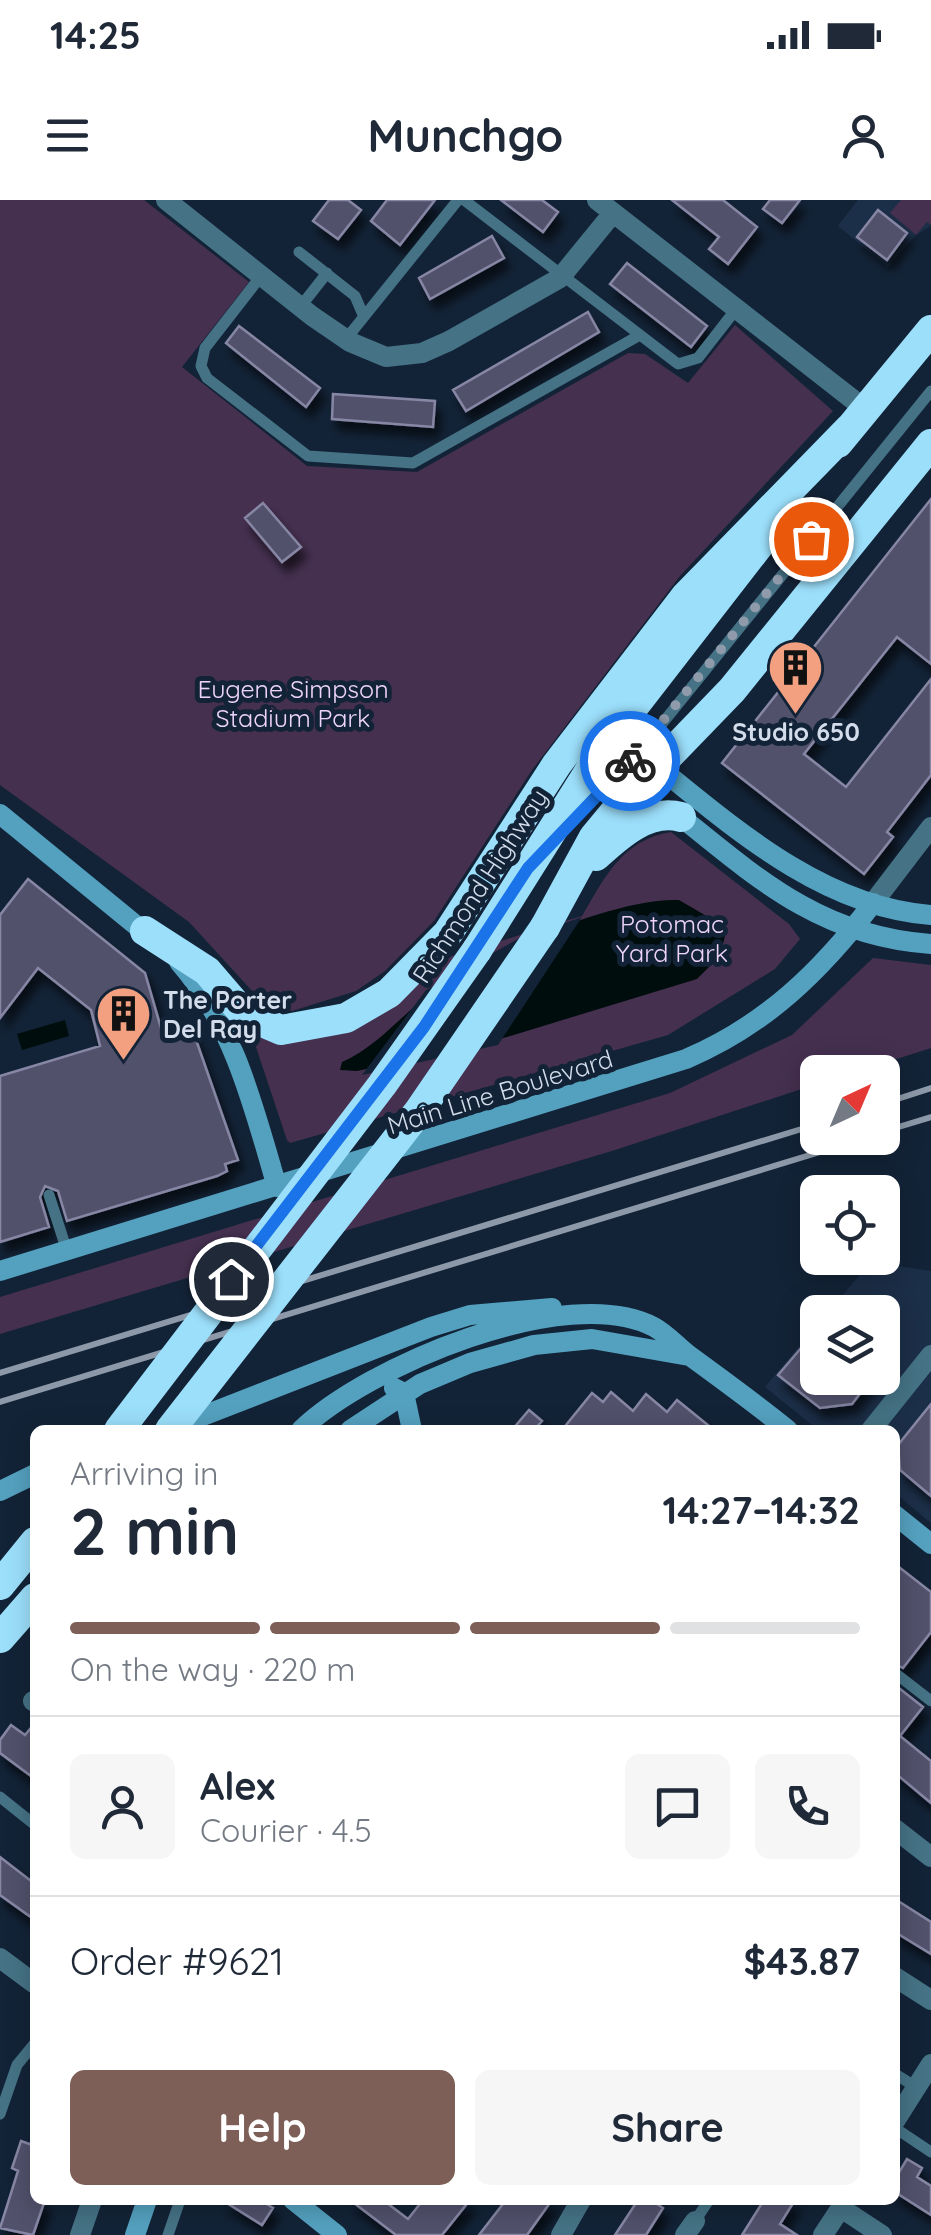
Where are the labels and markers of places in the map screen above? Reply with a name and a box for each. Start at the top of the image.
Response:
pin [769,497,854,582]
building icon: Studio 650 [766,637,826,716]
place label: Studio 650 [732,716,860,747]
building icon: The Porter Del Ray [94,984,154,1063]
place label: The Porter Del Ray [163,984,292,1044]
pin [189,1237,274,1322]

